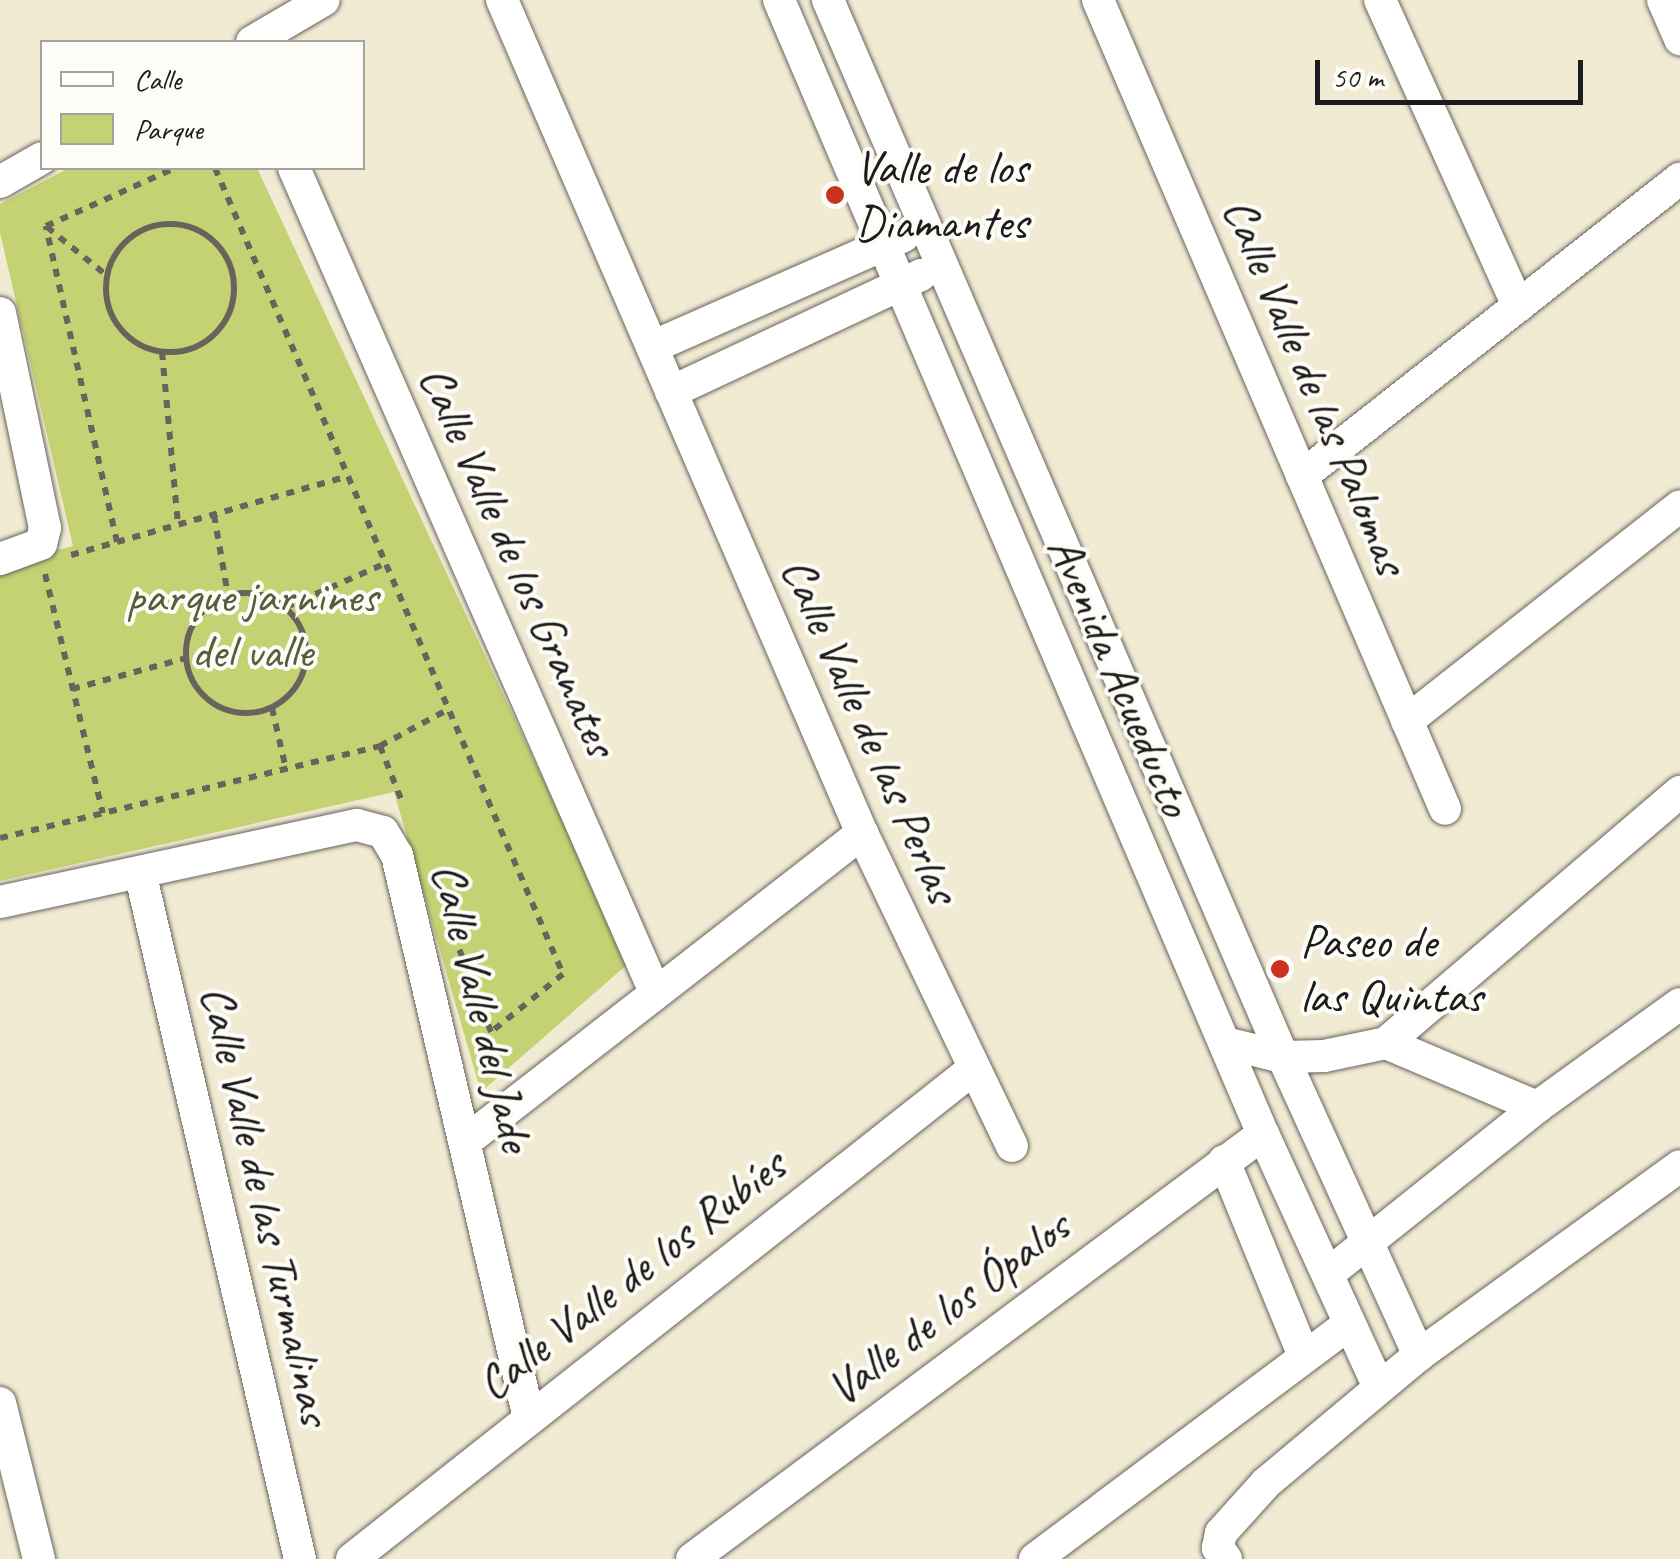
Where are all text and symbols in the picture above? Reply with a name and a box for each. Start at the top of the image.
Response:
legend [40,40,365,170]
scale bar [1320,40,1588,102]
text: 50 m [1332,58,1383,96]
text: Calle [134,60,181,98]
text: Parque [134,110,203,148]
place label: Valle de los Diamantes [855,138,1028,251]
marker: Valle de los Diamantes [824,184,846,206]
street label: Calle Valle de las Palomas [1209,187,1421,585]
street label: Calle Valle de los Granates [406,357,630,765]
street label: Avenida Acueducto [1035,528,1205,824]
street label: Calle Valle de las Perlas [768,548,972,912]
park label: parque jarnines del valle [126,567,378,680]
street label: Calle Valle del Jade [418,856,546,1158]
place label: Paseo de las Quintas [1300,912,1481,1025]
marker: Paseo de las Quintas [1269,958,1291,980]
street label: Calle Valle de las Turmalinas [187,978,345,1432]
street label: Calle Valle de los Rubíes [465,1137,797,1413]
street label: Valle de los Ópalos [815,1198,1081,1418]

